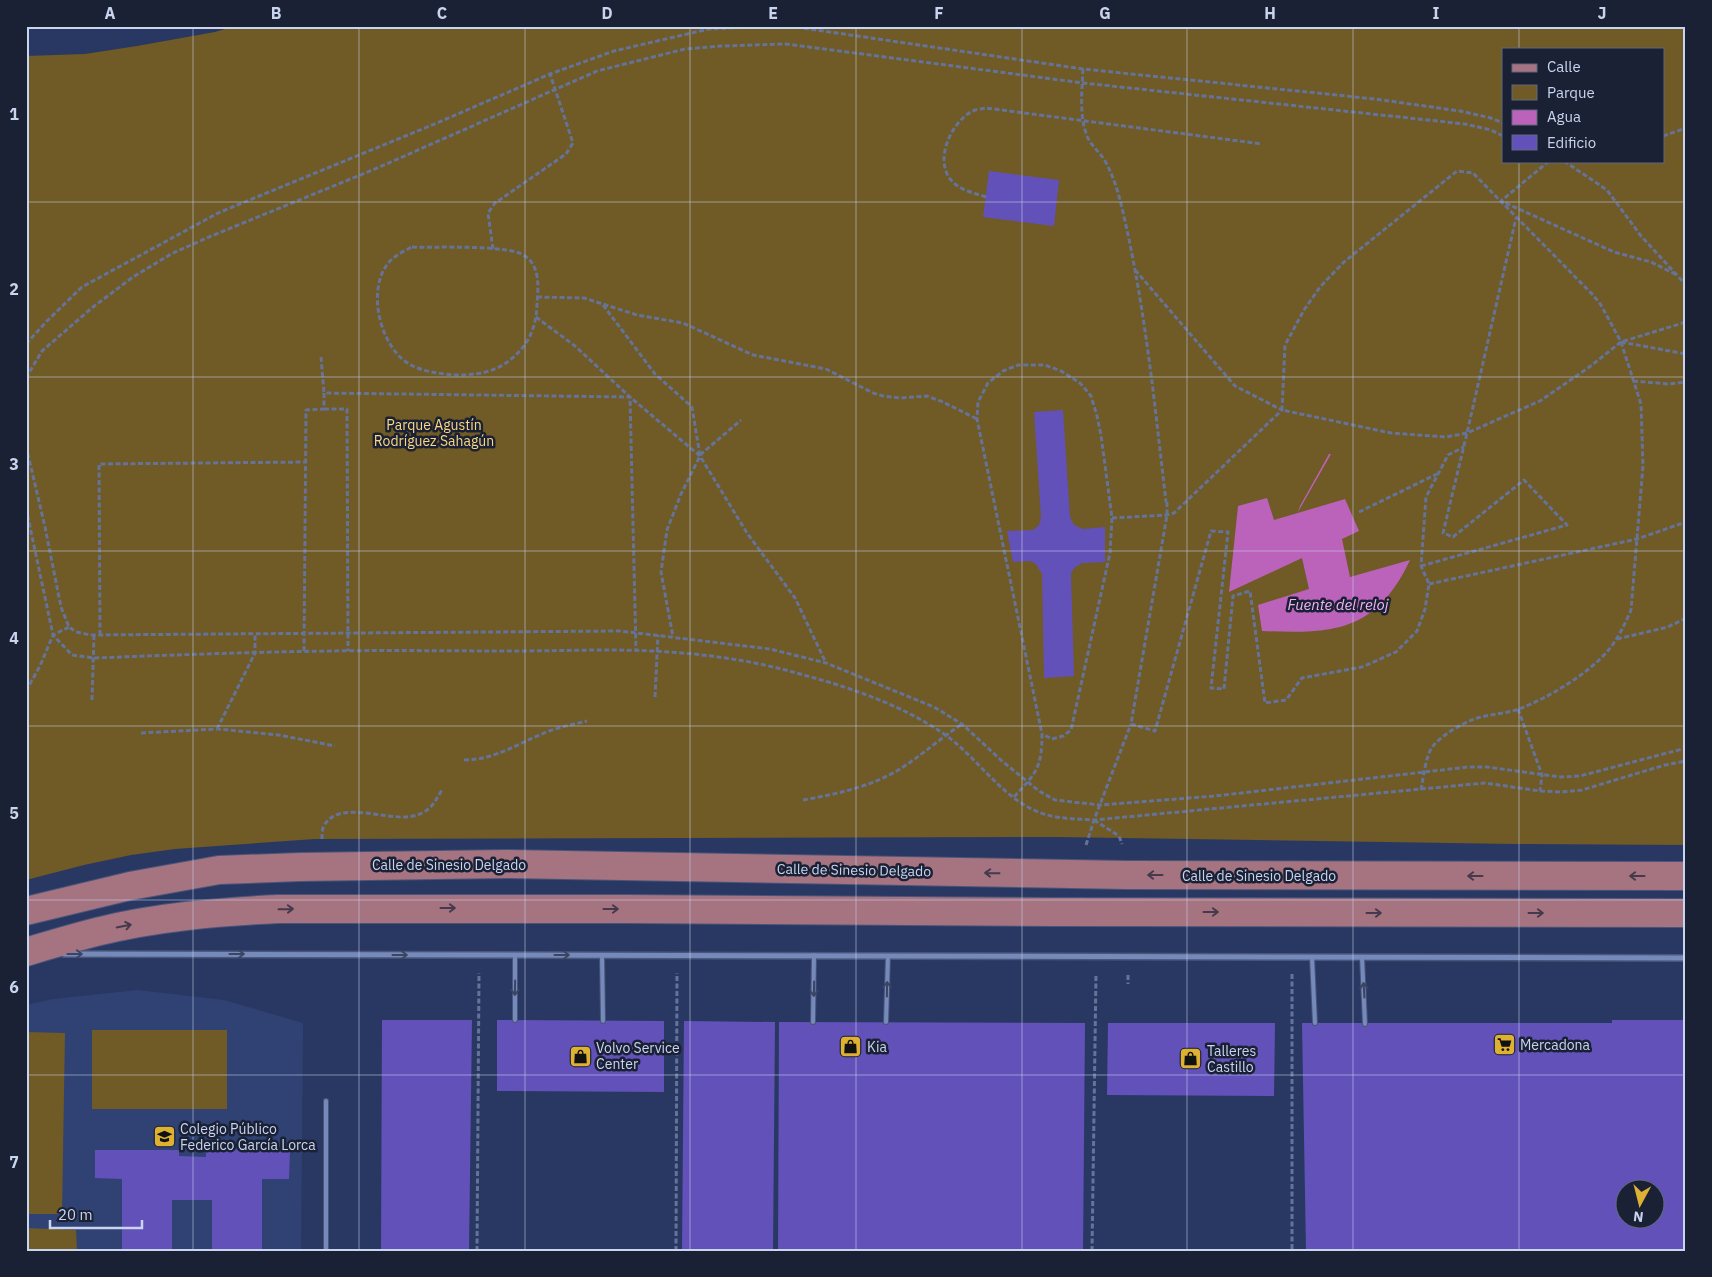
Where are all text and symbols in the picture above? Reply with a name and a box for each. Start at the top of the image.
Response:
text: A [105,3,116,23]
text: B [271,3,282,23]
text: C [437,3,447,23]
text: D [601,3,613,23]
text: E [768,3,778,23]
text: F [934,3,944,23]
text: G [1099,3,1111,23]
text: H [1264,3,1276,23]
text: I [1433,3,1440,23]
text: J [1598,3,1606,23]
legend [1502,48,1664,162]
text: Calle [1547,57,1581,76]
text: Parque [1547,83,1595,102]
text: 1 [9,104,19,124]
text: Agua [1547,107,1581,126]
text: Edificio [1547,133,1596,152]
text: 2 [9,279,19,299]
park label: Parque Agustín Rodríguez Sahagún [374,416,494,450]
text: 3 [9,454,19,474]
water label: Fuente del reloj [1287,595,1389,614]
text: 4 [9,628,19,648]
text: 5 [9,803,19,823]
street label: Calle de Sinesio Delgado [372,856,526,874]
street label: Calle de Sinesio Delgado [777,860,931,880]
street label: Calle de Sinesio Delgado [1182,867,1336,885]
one-way arrow [984,868,1000,878]
one-way arrow [1147,870,1163,880]
one-way arrow [1467,871,1483,881]
one-way arrow [1629,871,1646,881]
one-way arrow [440,903,456,913]
one-way arrow [277,904,293,914]
one-way arrow [602,904,618,914]
one-way arrow [1202,907,1219,917]
one-way arrow [1365,908,1381,918]
one-way arrow [1528,908,1544,918]
one-way arrow [116,921,132,931]
one-way arrow [66,949,83,959]
one-way arrow [229,949,245,959]
one-way arrow [392,950,408,960]
one-way arrow [554,950,570,960]
text: 6 [9,977,19,997]
one-way arrow [510,979,520,995]
one-way arrow [809,980,819,996]
one-way arrow [882,981,892,997]
one-way arrow [1359,983,1368,999]
supermarket icon: Mercadona [1492,1033,1516,1057]
shop icon: Kia [839,1035,863,1059]
place label: Mercadona [1520,1036,1591,1054]
place label: Kia [867,1038,887,1056]
place label: Volvo Service Center [596,1039,680,1073]
place label: Talleres Castillo [1207,1042,1256,1076]
shop icon: Volvo Service Center [568,1044,592,1068]
shop icon: Talleres Castillo [1179,1047,1203,1071]
place label: Colegio Público Federico García Lorca [180,1120,316,1154]
school or university icon: Colegio Público Federico García Lorca [152,1125,176,1149]
text: 7 [9,1152,19,1172]
north arrow [1614,1180,1664,1230]
scale bar [50,1197,142,1229]
text: 20 m [58,1205,93,1224]
text: N [1632,1207,1645,1226]

